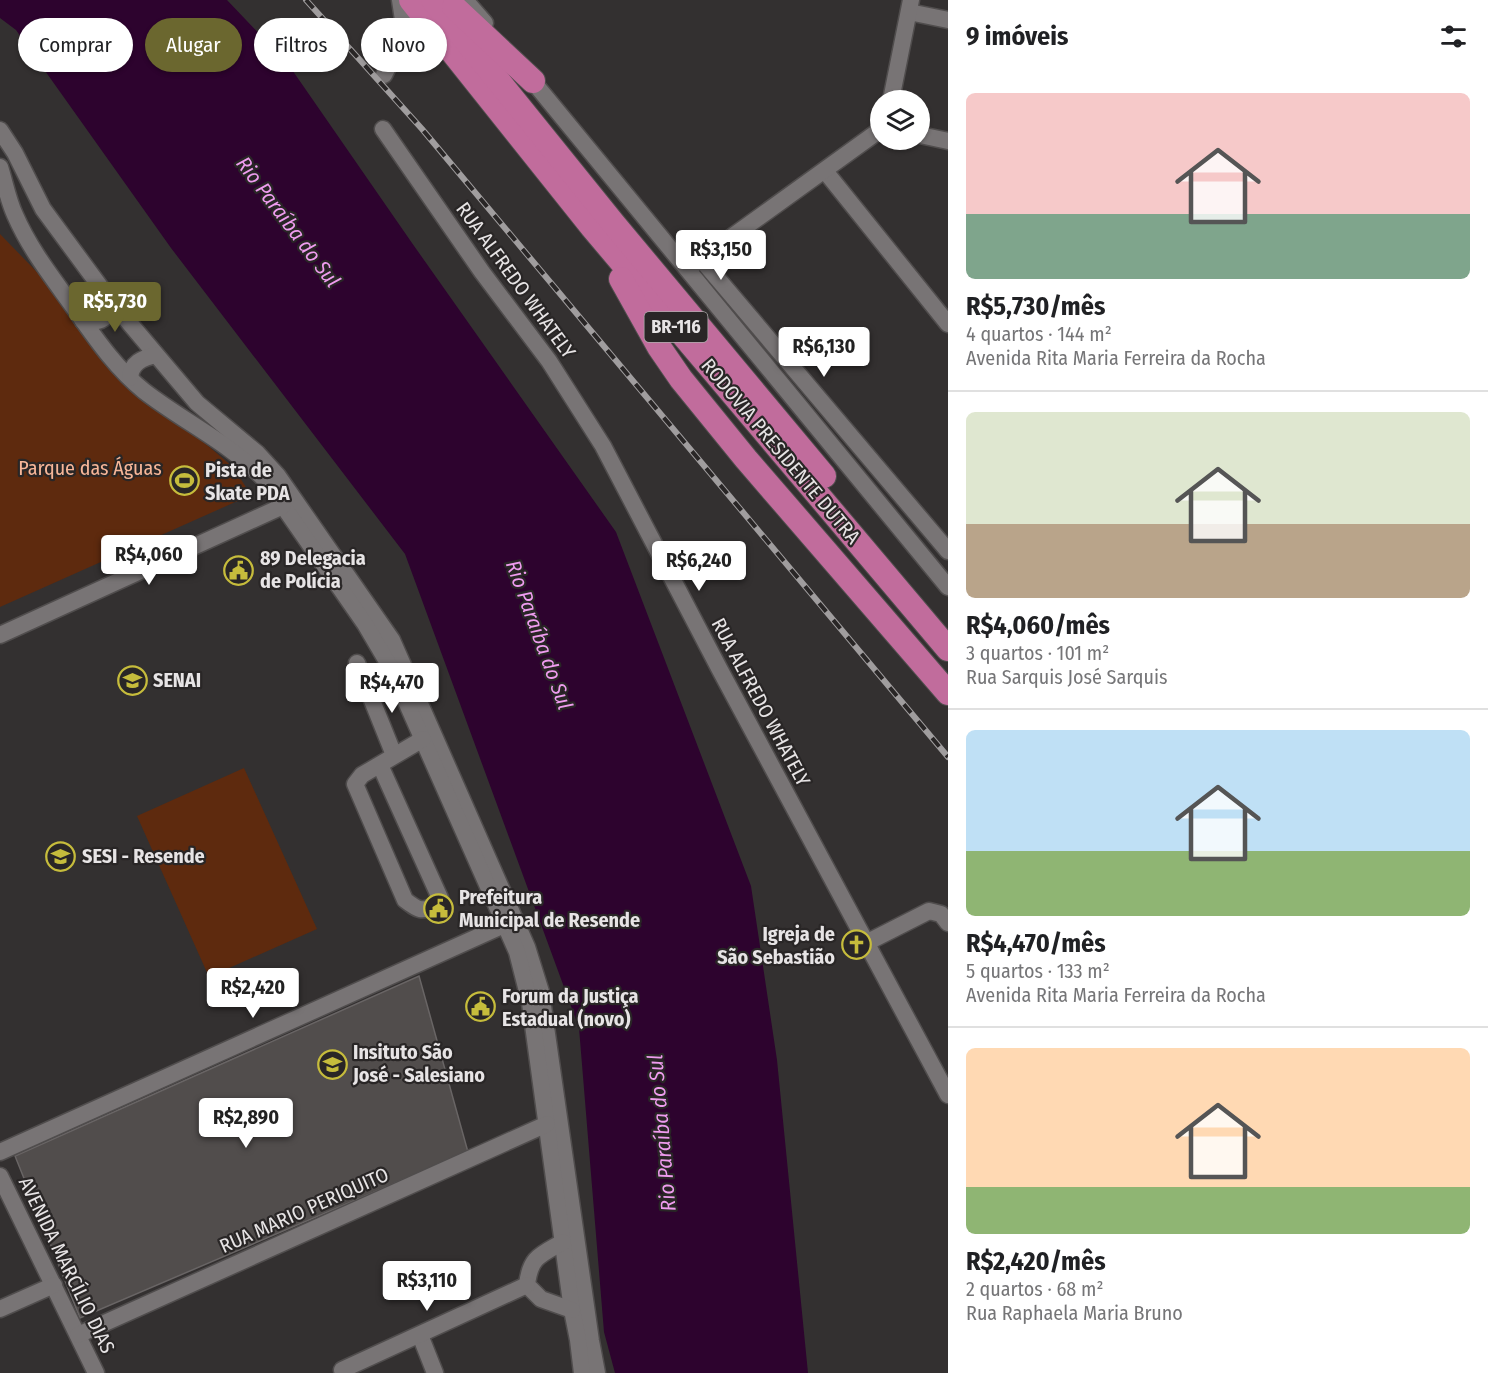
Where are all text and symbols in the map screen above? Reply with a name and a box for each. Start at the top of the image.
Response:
chip: Comprar [18,18,133,72]
chip: Alugar [145,18,242,72]
chip: Filtros [254,18,349,72]
chip: Novo [361,18,447,72]
icon: filters [1437,20,1470,53]
text: 9 imóveis [966,21,1068,52]
map controls [870,90,930,150]
button: layers [870,90,930,150]
icon: home [1164,132,1272,240]
water label: Rio Paraíba do Sul [230,151,346,293]
street label: RUA ALFREDO WHATELY [451,197,581,363]
pin: R$3,150 [666,230,776,281]
text: R$3,150 [690,237,752,261]
pin: R$5,730 [60,282,170,333]
text: R$5,730 [83,289,147,313]
text: R$5,730/mês [966,291,1105,322]
road number: BR-116 [644,312,708,342]
text: 4 quartos · 144 m² [966,322,1112,346]
pin: R$6,130 [769,327,879,378]
text: R$6,130 [793,334,855,358]
text: Avenida Rita Maria Ferreira da Rocha [966,346,1266,370]
street label: RODOVIA PRESIDENTE DUTRA [697,354,866,549]
icon: home [1164,451,1272,559]
park label: Parque das Águas [18,456,162,480]
place label: Pista de Skate PDA [205,458,291,505]
sports icon: Pista de Skate PDA [168,465,200,497]
pin: R$4,060 [94,535,204,586]
pin: R$6,240 [644,541,754,592]
text: R$4,060 [115,542,183,566]
place label: 89 Delegacia de Polícia [260,546,366,593]
text: R$6,240 [666,548,732,572]
public building icon: 89 Delegacia de Polícia [223,554,255,586]
water label: Rio Paraíba do Sul [500,557,578,713]
text: R$4,060/mês [966,610,1110,641]
street label: RUA ALFREDO WHATELY [706,614,816,790]
text: 3 quartos · 101 m² [966,641,1109,665]
pin: R$4,470 [337,663,447,714]
school or university icon: SENAI [116,664,148,696]
text: Rua Sarquis José Sarquis [966,665,1167,689]
place label: SENAI [153,668,201,692]
text: R$4,470 [360,670,424,694]
icon: home [1164,769,1272,877]
school or university icon: SESI - Resende [45,840,77,872]
place label: SESI - Resende [82,844,205,868]
place label: Prefeitura Municipal de Resende [459,885,640,932]
public building icon: Prefeitura Municipal de Resende [422,892,454,924]
place label: Igreja de São Sebastião [717,922,835,969]
text: R$4,470/mês [966,928,1106,959]
church icon: Igreja de São Sebastião [840,929,872,961]
text: 5 quartos · 133 m² [966,959,1110,983]
pin: R$2,420 [198,968,308,1019]
text: R$2,420 [221,975,285,999]
text: Avenida Rita Maria Ferreira da Rocha [966,983,1266,1007]
place label: Forum da Justiça Estadual (novo) [502,984,639,1031]
public building icon: Forum da Justiça Estadual (novo) [465,991,497,1023]
place label: Insituto São José - Salesiano [352,1040,485,1087]
school or university icon: Insituto São José - Salesiano [316,1048,348,1080]
water label: Rio Paraíba do Sul [642,1054,682,1212]
icon: home [1164,1087,1272,1195]
pin: R$2,890 [191,1098,301,1149]
text: R$2,890 [213,1105,279,1129]
street label: RUA MARIO PERIQUITO [216,1162,392,1258]
street label: AVENIDA MARCÍLIO DIAS [14,1173,120,1357]
text: R$2,420/mês [966,1246,1106,1277]
pin: R$3,110 [372,1261,482,1312]
text: R$3,110 [397,1268,457,1292]
text: 2 quartos · 68 m² [966,1277,1104,1301]
text: Rua Raphaela Maria Bruno [966,1301,1183,1325]

